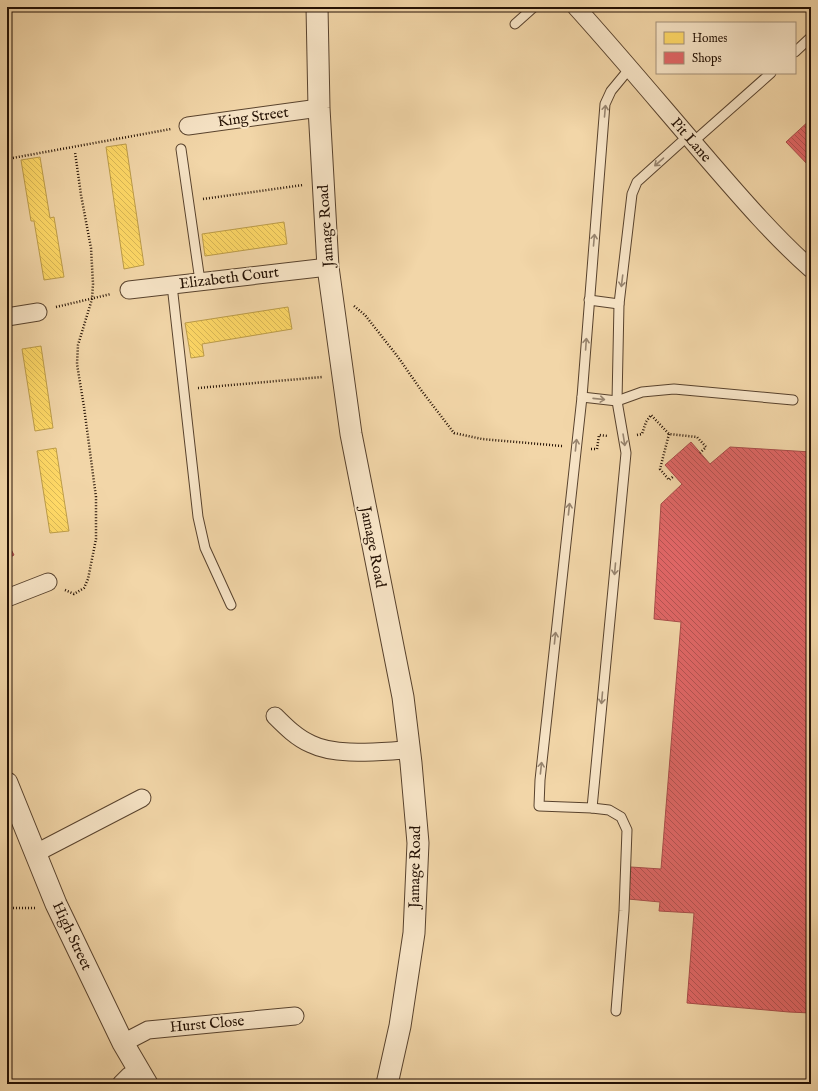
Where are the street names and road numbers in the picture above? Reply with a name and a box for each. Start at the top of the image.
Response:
street label: King Street [216,103,290,131]
street label: Pit Lane [666,114,716,166]
street label: Jamage Road [314,183,338,270]
street label: Elizabeth Court [178,262,280,294]
street label: Jamage Road [355,503,390,590]
street label: Jamage Road [405,825,425,910]
street label: High Street [48,899,96,973]
street label: Hurst Close [169,1011,245,1037]

